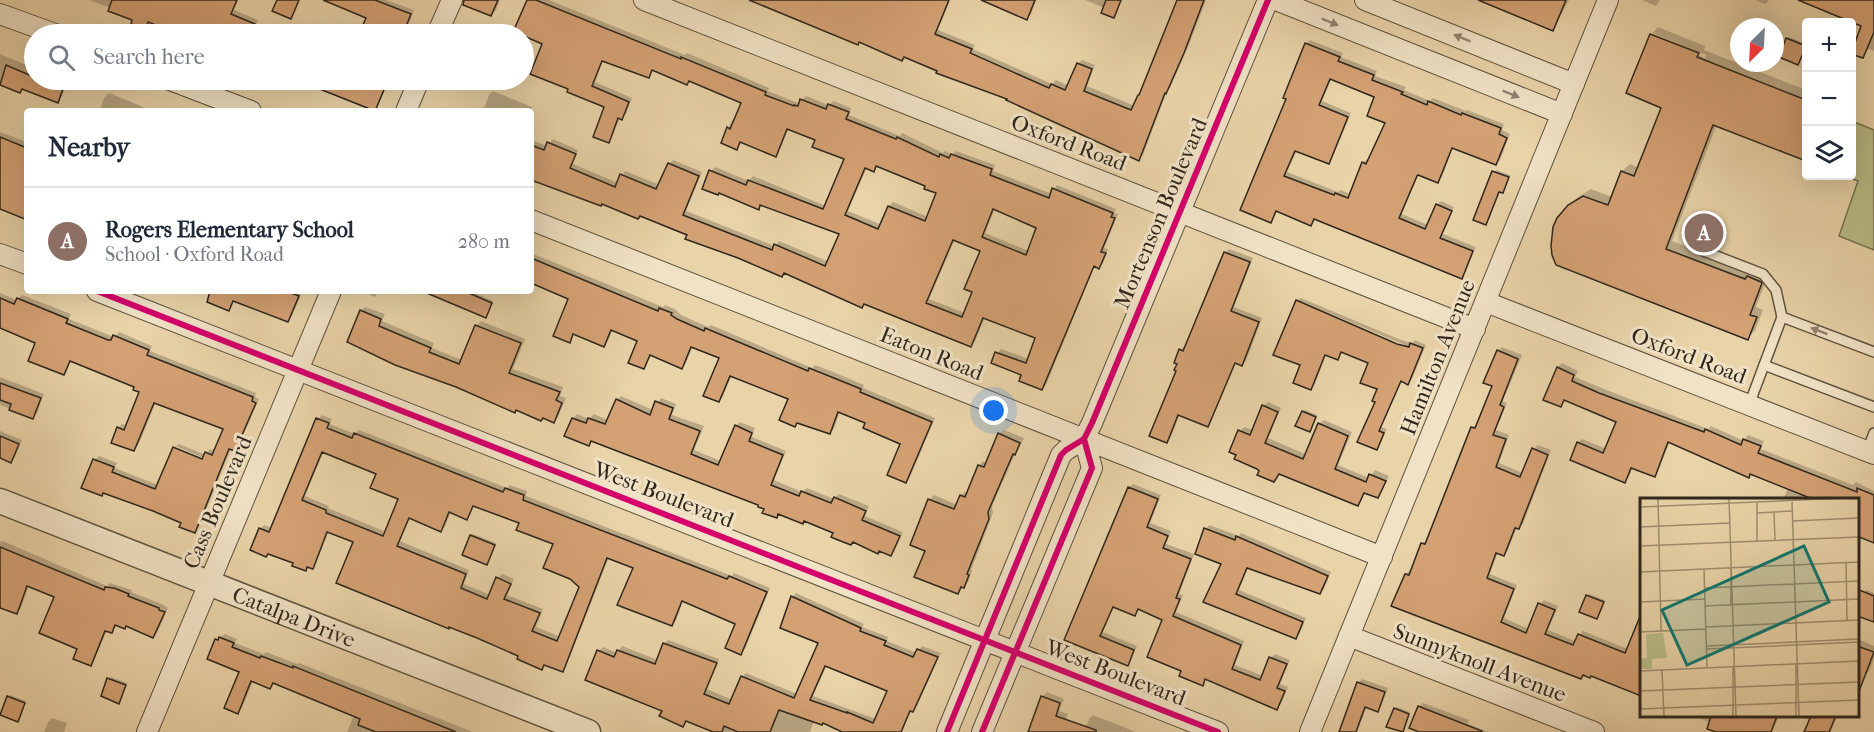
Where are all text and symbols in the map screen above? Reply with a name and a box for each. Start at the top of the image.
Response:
one-way arrow [1322,17,1340,27]
north arrow [1730,18,1784,72]
map controls [1802,18,1856,180]
button: + [1802,18,1856,72]
search box [24,24,534,90]
one-way arrow [1452,33,1470,43]
icon: search [45,41,78,74]
text: Search here [93,44,205,70]
button: − [1802,72,1856,126]
one-way arrow [1503,89,1521,99]
street label: Oxford Road [1007,109,1131,177]
street label: Mortenson Boulevard [1109,113,1213,313]
button: layers [1802,126,1856,180]
text: Nearby [48,132,130,163]
pin: A [1684,210,1724,256]
text: Rogers Elementary School [105,217,354,243]
text: A [61,230,74,253]
text: 280 m [458,230,510,253]
text: School · Oxford Road [105,243,284,266]
street label: Hamilton Avenue [1395,276,1481,439]
street label: Eaton Road [876,321,988,387]
street label: Oxford Road [1627,322,1751,390]
one-way arrow [1810,326,1828,336]
your location [979,396,1008,425]
street label: Cass Boulevard [178,431,258,573]
street label: West Boulevard [589,456,738,534]
inset map [1640,498,1859,717]
street label: Catalpa Drive [229,582,359,653]
street label: Sunnyknoll Avenue [1390,618,1570,708]
street label: West Boulevard [1041,634,1190,712]

